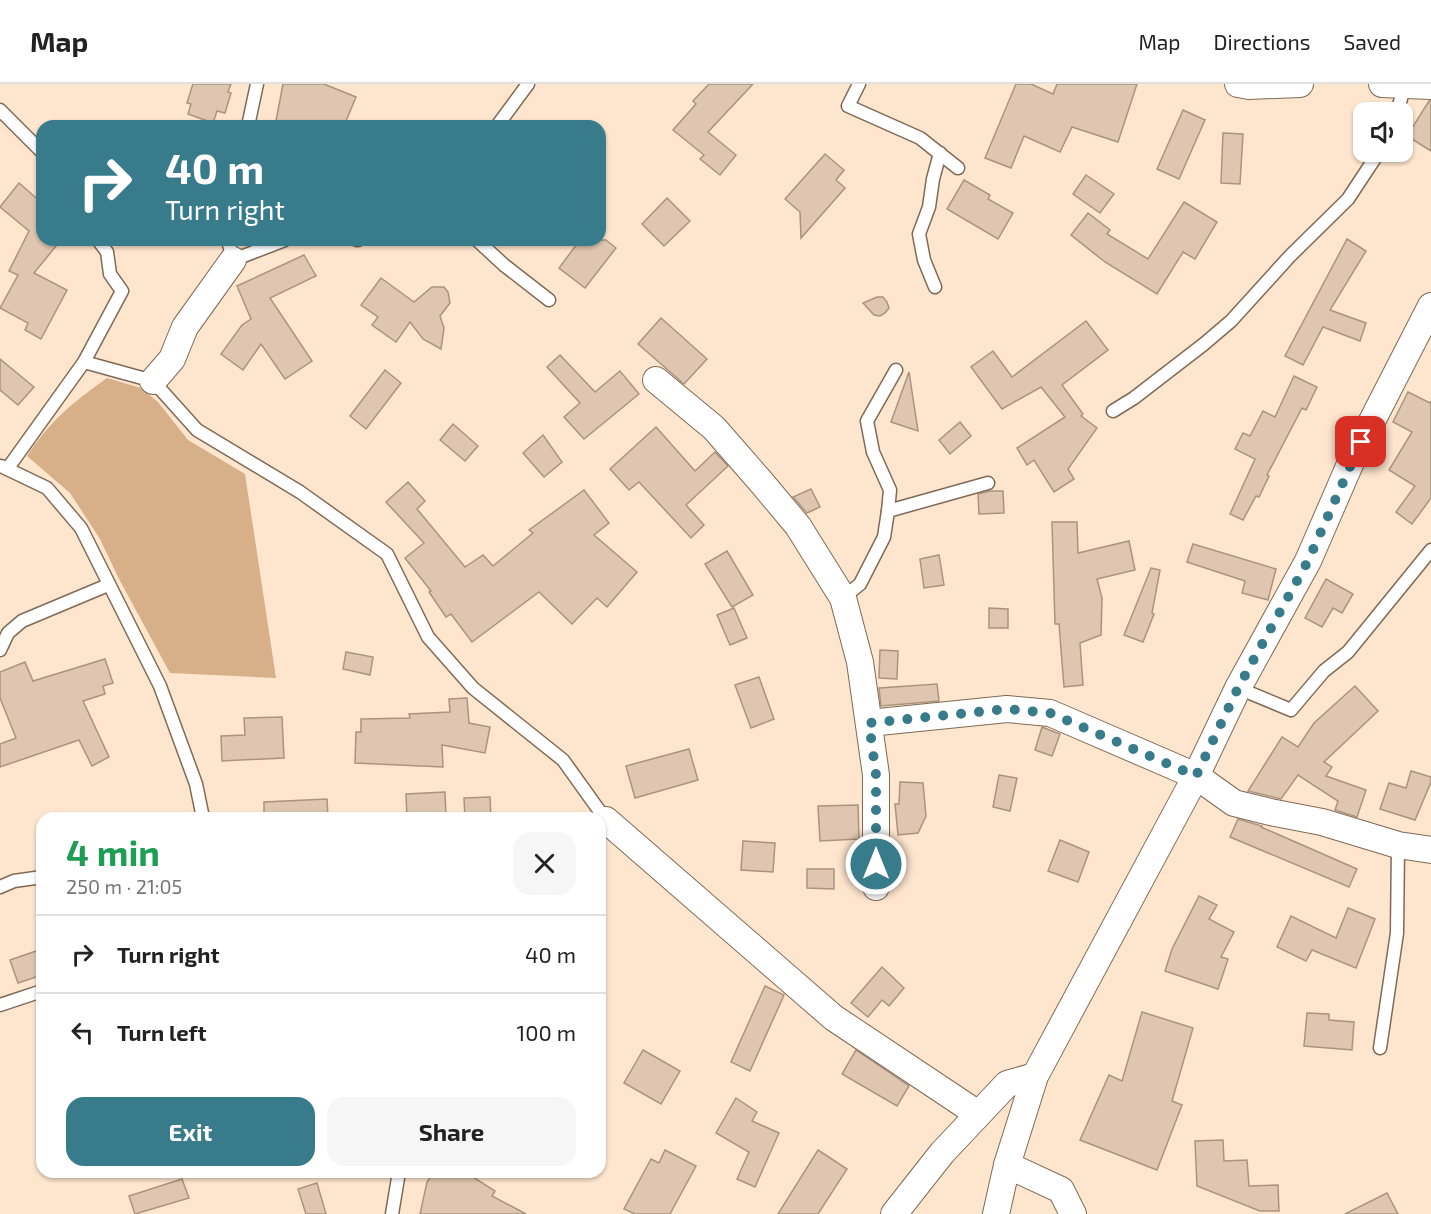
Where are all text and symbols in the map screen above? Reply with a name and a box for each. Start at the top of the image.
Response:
text: Map [30,24,88,58]
text: Map [1138,29,1181,54]
text: Directions [1214,29,1310,54]
text: Saved [1343,29,1401,54]
map controls [1353,102,1413,162]
button: sound [1353,102,1413,162]
text: 40 m [165,142,264,192]
icon: right [66,144,144,222]
text: Turn right [165,193,285,225]
pin [1335,416,1386,467]
icon: arrive [1344,425,1377,458]
text: 4 min [66,830,160,873]
button: close [513,832,576,895]
position arrow [844,832,908,896]
text: 250 m · 21:05 [66,874,182,898]
icon: right [66,938,99,971]
text: Turn right [117,941,219,967]
text: 40 m [525,941,576,967]
icon: left [66,1016,99,1049]
text: Turn left [117,1019,206,1045]
text: 100 m [517,1019,576,1045]
button: Exit [66,1097,315,1166]
button: Share [327,1097,576,1166]

